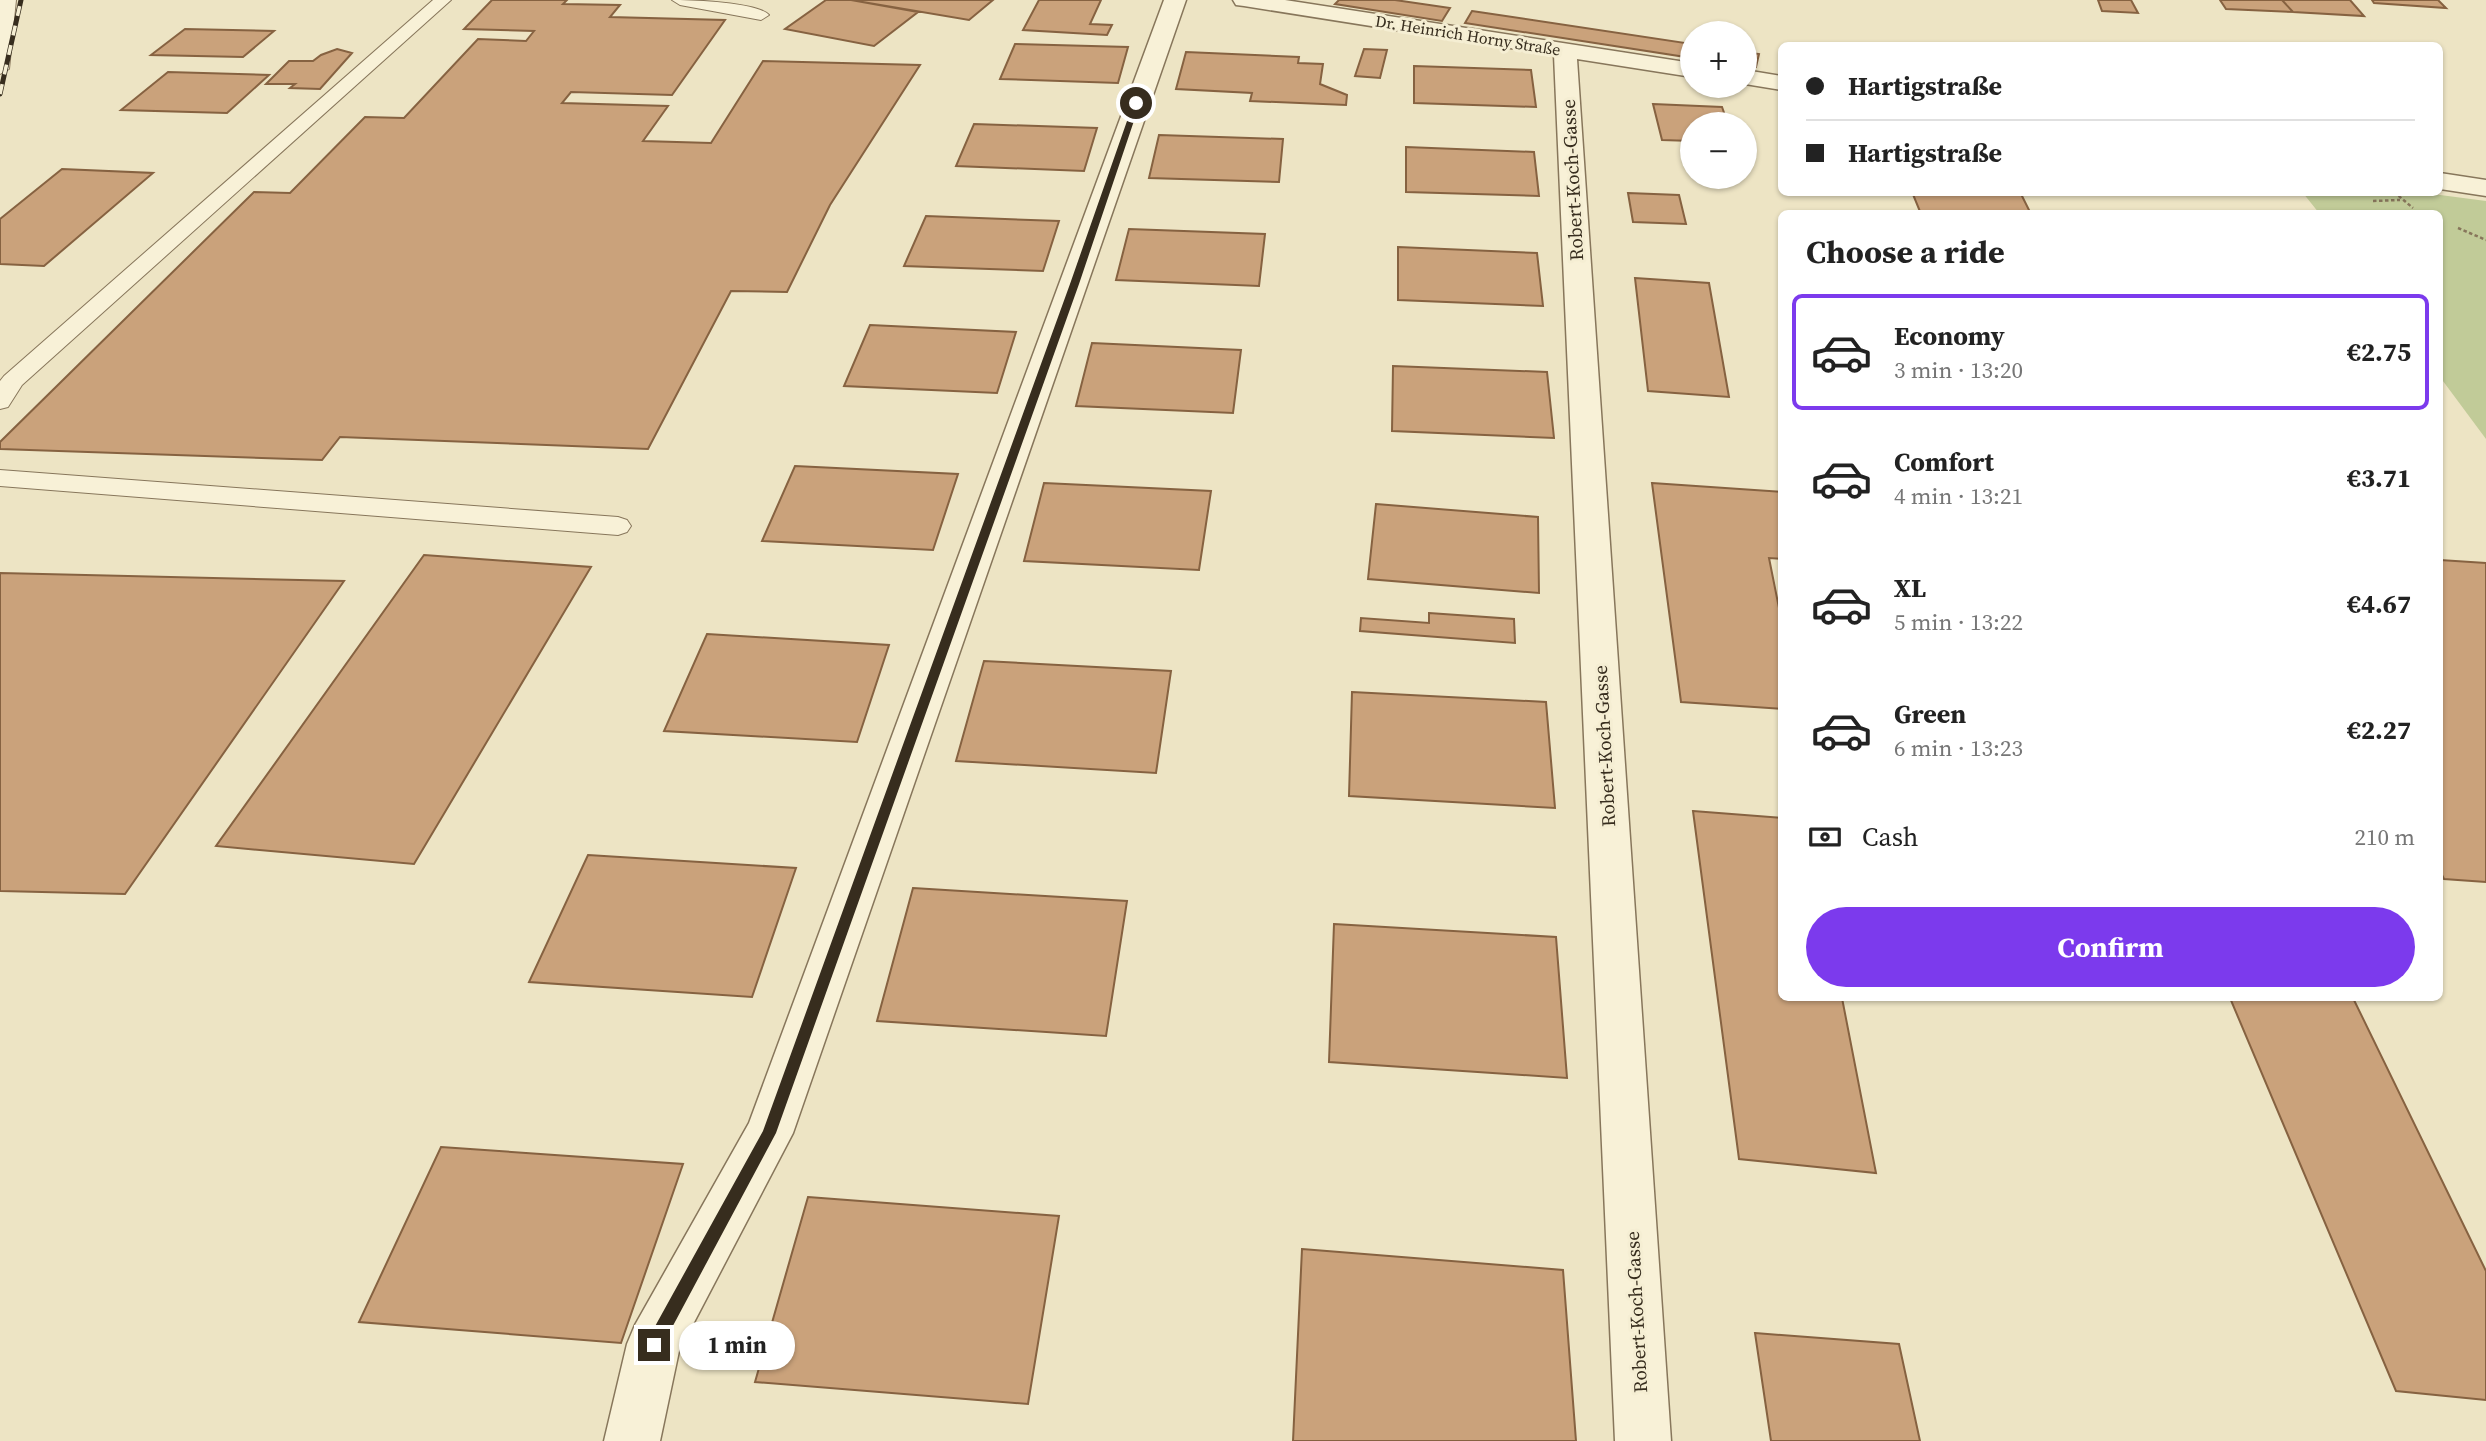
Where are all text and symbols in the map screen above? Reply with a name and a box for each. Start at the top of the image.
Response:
street label: Dr. Heinrich Horny Straße [1374,9,1562,61]
map controls [1680,21,1757,189]
button: + [1680,21,1757,98]
text: Hartigstraße [1848,68,2002,104]
route start [1120,87,1152,119]
street label: Robert-Koch-Gasse [1555,99,1589,261]
button: − [1680,112,1757,189]
text: Hartigstraße [1848,135,2002,171]
text: Choose a ride [1806,230,2005,274]
text: Economy [1894,318,2005,354]
icon: car [1810,321,1873,384]
text: €2.75 [2347,334,2411,370]
text: 3 min · 13:20 [1894,354,2023,386]
text: Comfort [1894,444,1994,480]
icon: car [1810,447,1873,510]
text: €3.71 [2347,460,2411,496]
text: 4 min · 13:21 [1894,480,2023,512]
text: XL [1894,570,1926,606]
icon: car [1810,573,1873,636]
text: €4.67 [2347,586,2411,622]
text: 5 min · 13:22 [1894,606,2023,638]
street label: Robert-Koch-Gasse [1587,665,1621,827]
text: Green [1894,696,1966,732]
icon: car [1810,699,1873,762]
text: €2.27 [2347,712,2411,748]
text: 6 min · 13:23 [1894,732,2023,764]
icon: cash [1806,818,1844,856]
text: Cash [1862,819,1918,855]
text: 210 m [2354,821,2415,853]
button: Confirm [1806,907,2415,987]
street label: Robert-Koch-Gasse [1619,1231,1653,1393]
callout: 1 min [678,1320,794,1370]
route end [638,1329,670,1361]
text: 1 min [707,1329,767,1361]

